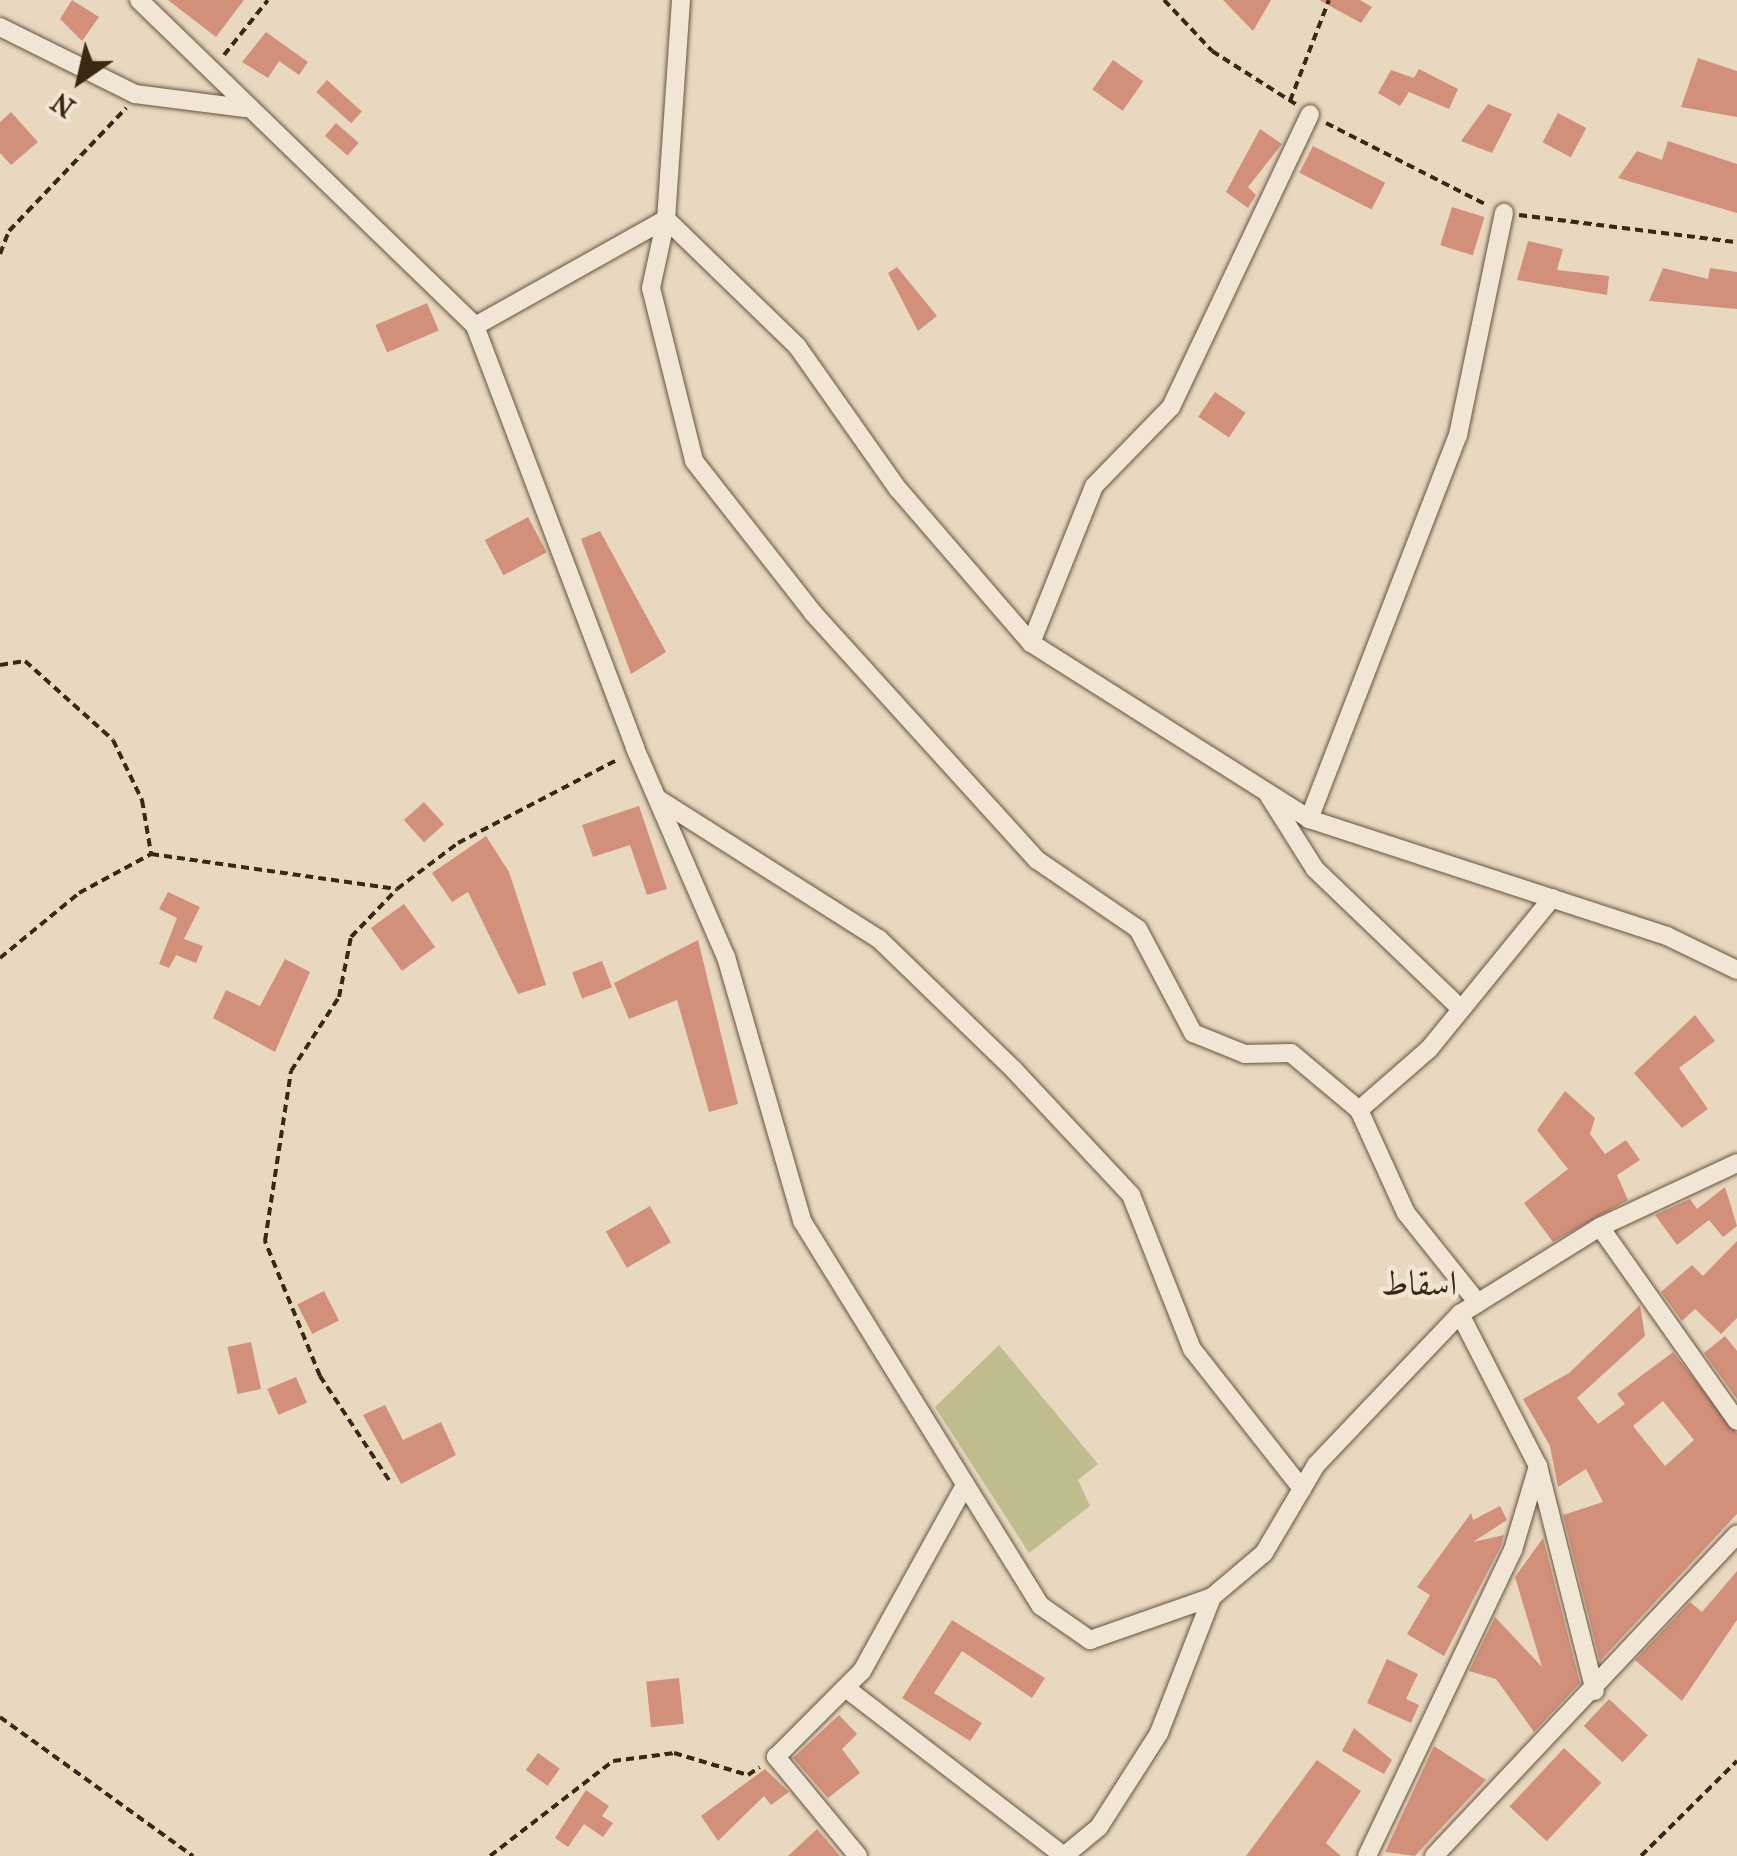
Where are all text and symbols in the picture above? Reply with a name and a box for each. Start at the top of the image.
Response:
north arrow [30,30,130,130]
text: N [45,86,81,125]
district label: اسقاط [1381,1263,1457,1305]

